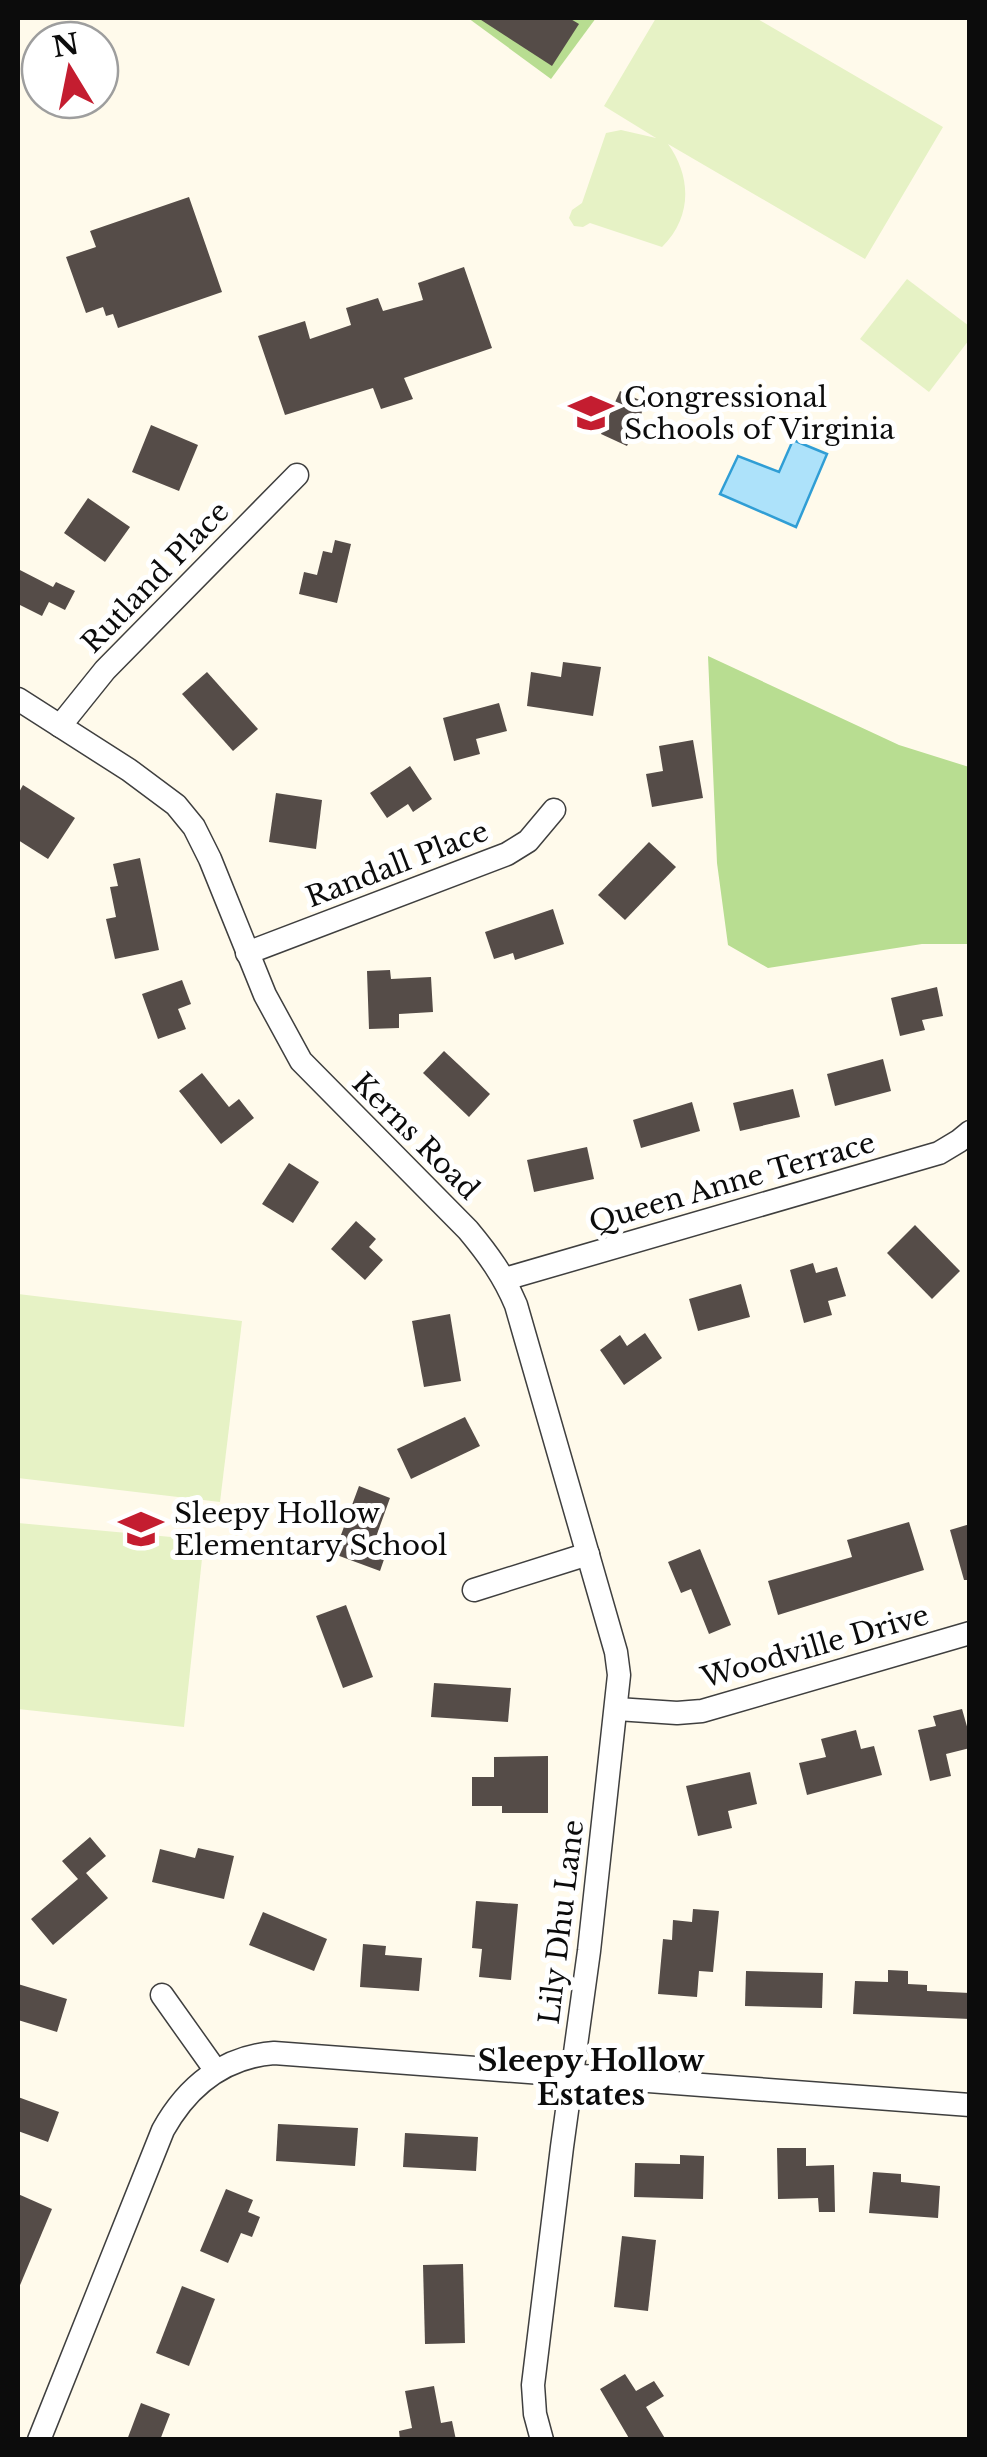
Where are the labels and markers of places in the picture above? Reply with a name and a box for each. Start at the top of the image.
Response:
place label: Congressional Schools of Virginia [624,380,895,447]
school or university icon: Congressional Schools of Virginia [567,389,615,437]
place label: Sleepy Hollow Elementary School [174,1496,447,1563]
school or university icon: Sleepy Hollow Elementary School [117,1505,165,1553]

